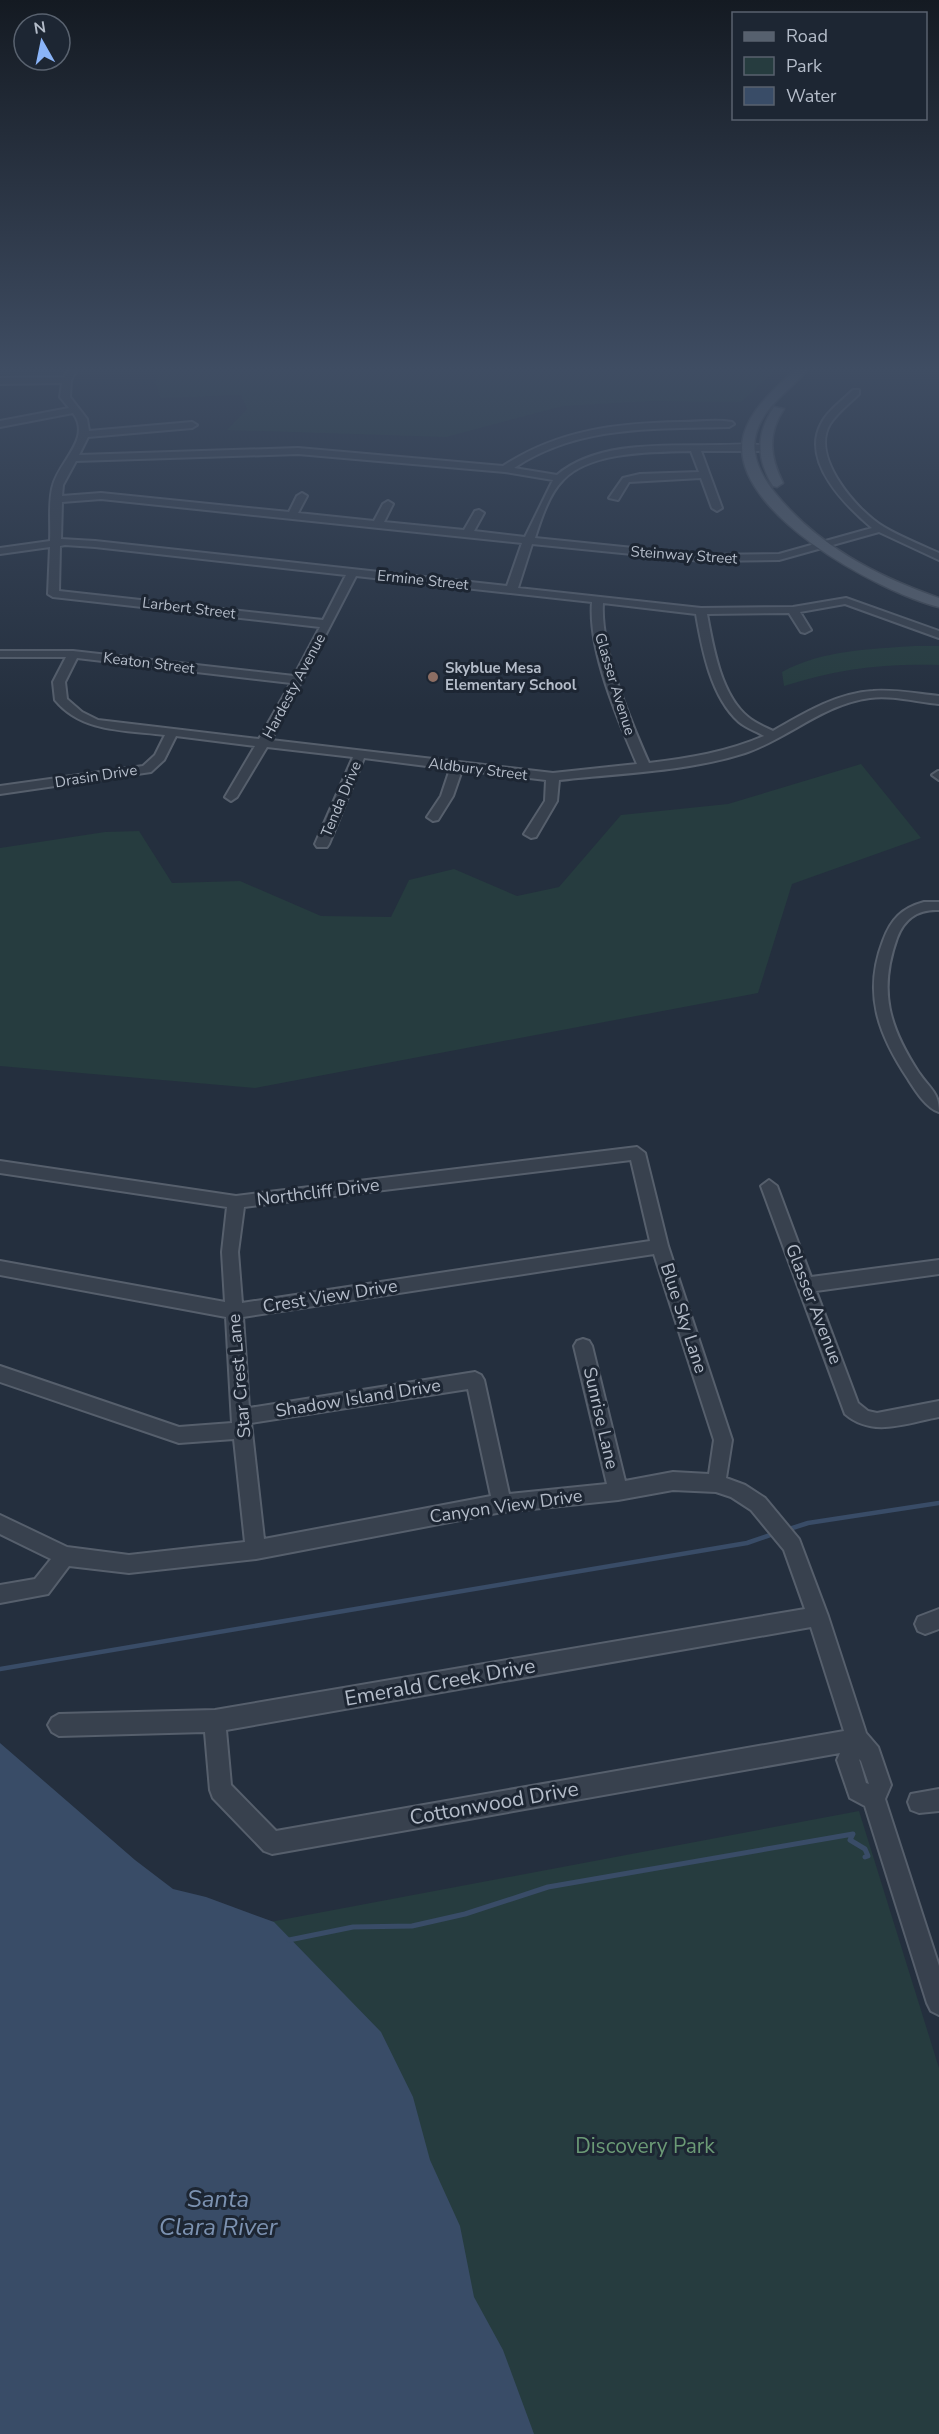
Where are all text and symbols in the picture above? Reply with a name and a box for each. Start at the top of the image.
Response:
north arrow [12,12,72,72]
legend [732,12,927,120]
text: N [32,16,47,40]
text: Road [786,24,828,48]
text: Park [786,54,823,78]
text: Water [786,84,837,108]
street label: Steinway Street [630,541,739,569]
street label: Ermine Street [376,565,470,595]
street label: Larbert Street [141,592,238,624]
street label: Hardesty Avenue [258,630,330,742]
street label: Glasser Avenue [590,630,640,738]
street label: Keaton Street [102,647,197,679]
place label: Skyblue Mesa Elementary School [445,658,577,695]
marker: Skyblue Mesa Elementary School [426,670,440,684]
street label: Aldbury Street [427,753,529,785]
street label: Tenda Drive [316,758,366,840]
street label: Drasin Drive [53,760,139,792]
street label: Northcliff Drive [255,1173,381,1211]
street label: Glasser Avenue [780,1240,848,1368]
street label: Blue Sky Lane [655,1260,713,1376]
street label: Crest View Drive [261,1274,399,1318]
street label: Star Crest Lane [222,1313,256,1439]
street label: Sunrise Lane [578,1365,624,1471]
street label: Shadow Island Drive [274,1373,442,1423]
street label: Canyon View Drive [428,1483,584,1529]
street label: Emerald Creek Drive [342,1651,538,1713]
street label: Cottonwood Drive [407,1774,581,1832]
park label: Discovery Park [575,2132,715,2160]
water label: Santa Clara River [159,2183,279,2243]

